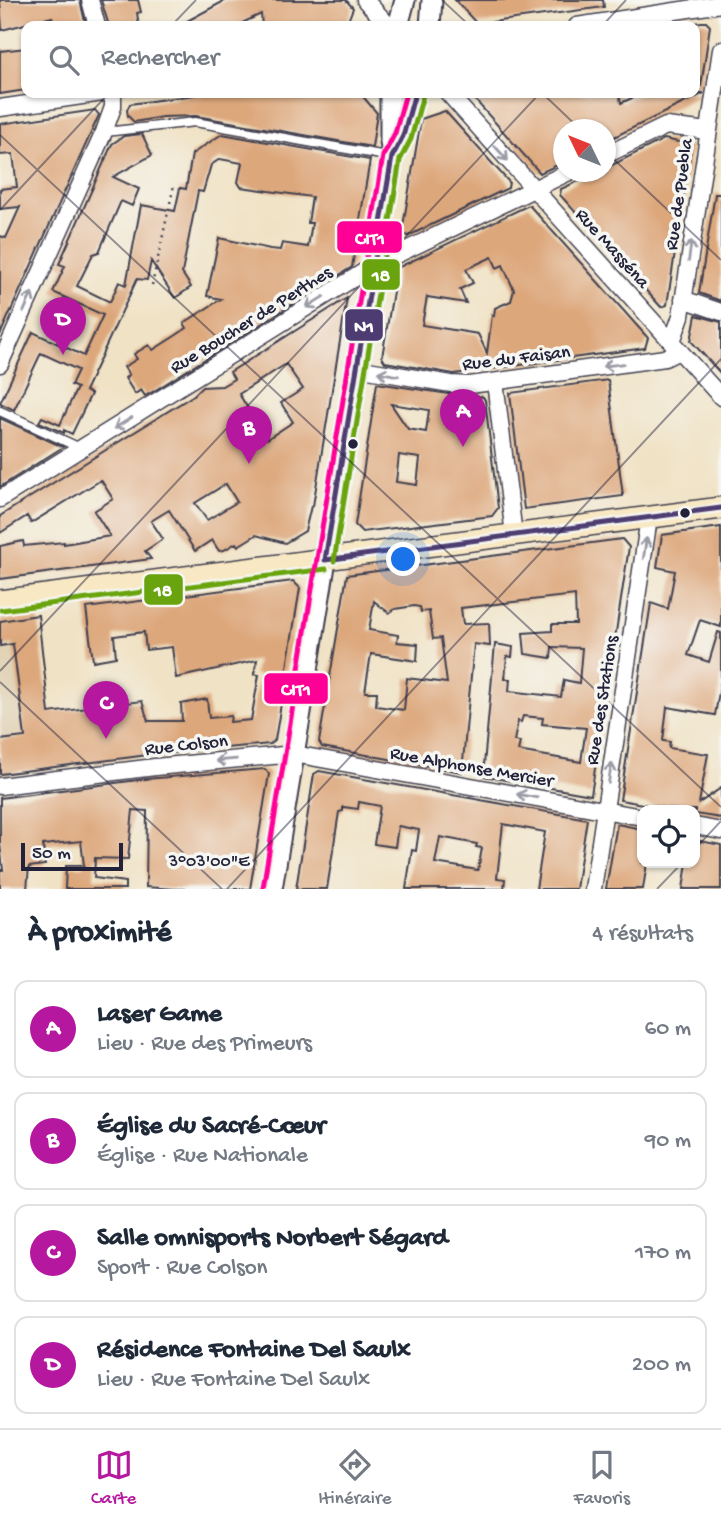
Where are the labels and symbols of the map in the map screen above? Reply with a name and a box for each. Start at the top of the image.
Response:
north arrow [553,119,616,182]
street label: Rue de Puebla [661,136,700,252]
one-way arrow [493,144,509,162]
street label: Rue Masséna [569,204,654,295]
line badge: CIT1 [336,220,403,254]
text: CIT1 [354,229,385,252]
one-way arrow [684,240,697,263]
line badge: 18 [361,258,401,291]
street label: Rue Boucher de Perthes [167,261,338,380]
text: 18 [371,266,391,289]
one-way arrow [22,291,35,313]
one-way arrow [306,296,326,310]
pin: D [40,297,86,355]
line badge: N1 [344,308,384,342]
text: N1 [354,317,374,340]
street label: Rue du Faisan [461,341,572,378]
one-way arrow [602,359,625,372]
one-way arrow [377,367,400,380]
pin: A [440,389,486,447]
pin: B [226,406,272,464]
one-way arrow [113,416,133,430]
unlabelled marker [346,437,360,451]
unlabelled marker [678,506,692,520]
one-way arrow [639,537,652,560]
your location [386,542,420,576]
line badge: 18 [143,573,184,606]
text: 18 [153,581,173,604]
street label: Rue des Stations [582,633,625,767]
line badge: CIT1 [263,672,329,705]
text: CIT1 [280,680,311,703]
pin: C [83,681,129,739]
street label: Rue Colson [144,731,229,762]
street label: Rue Alphonse Mercier [388,743,557,795]
one-way arrow [215,754,238,767]
one-way arrow [604,762,617,785]
one-way arrow [516,789,539,802]
scale bar [21,840,122,872]
text: 3°03'00"E [168,852,250,873]

